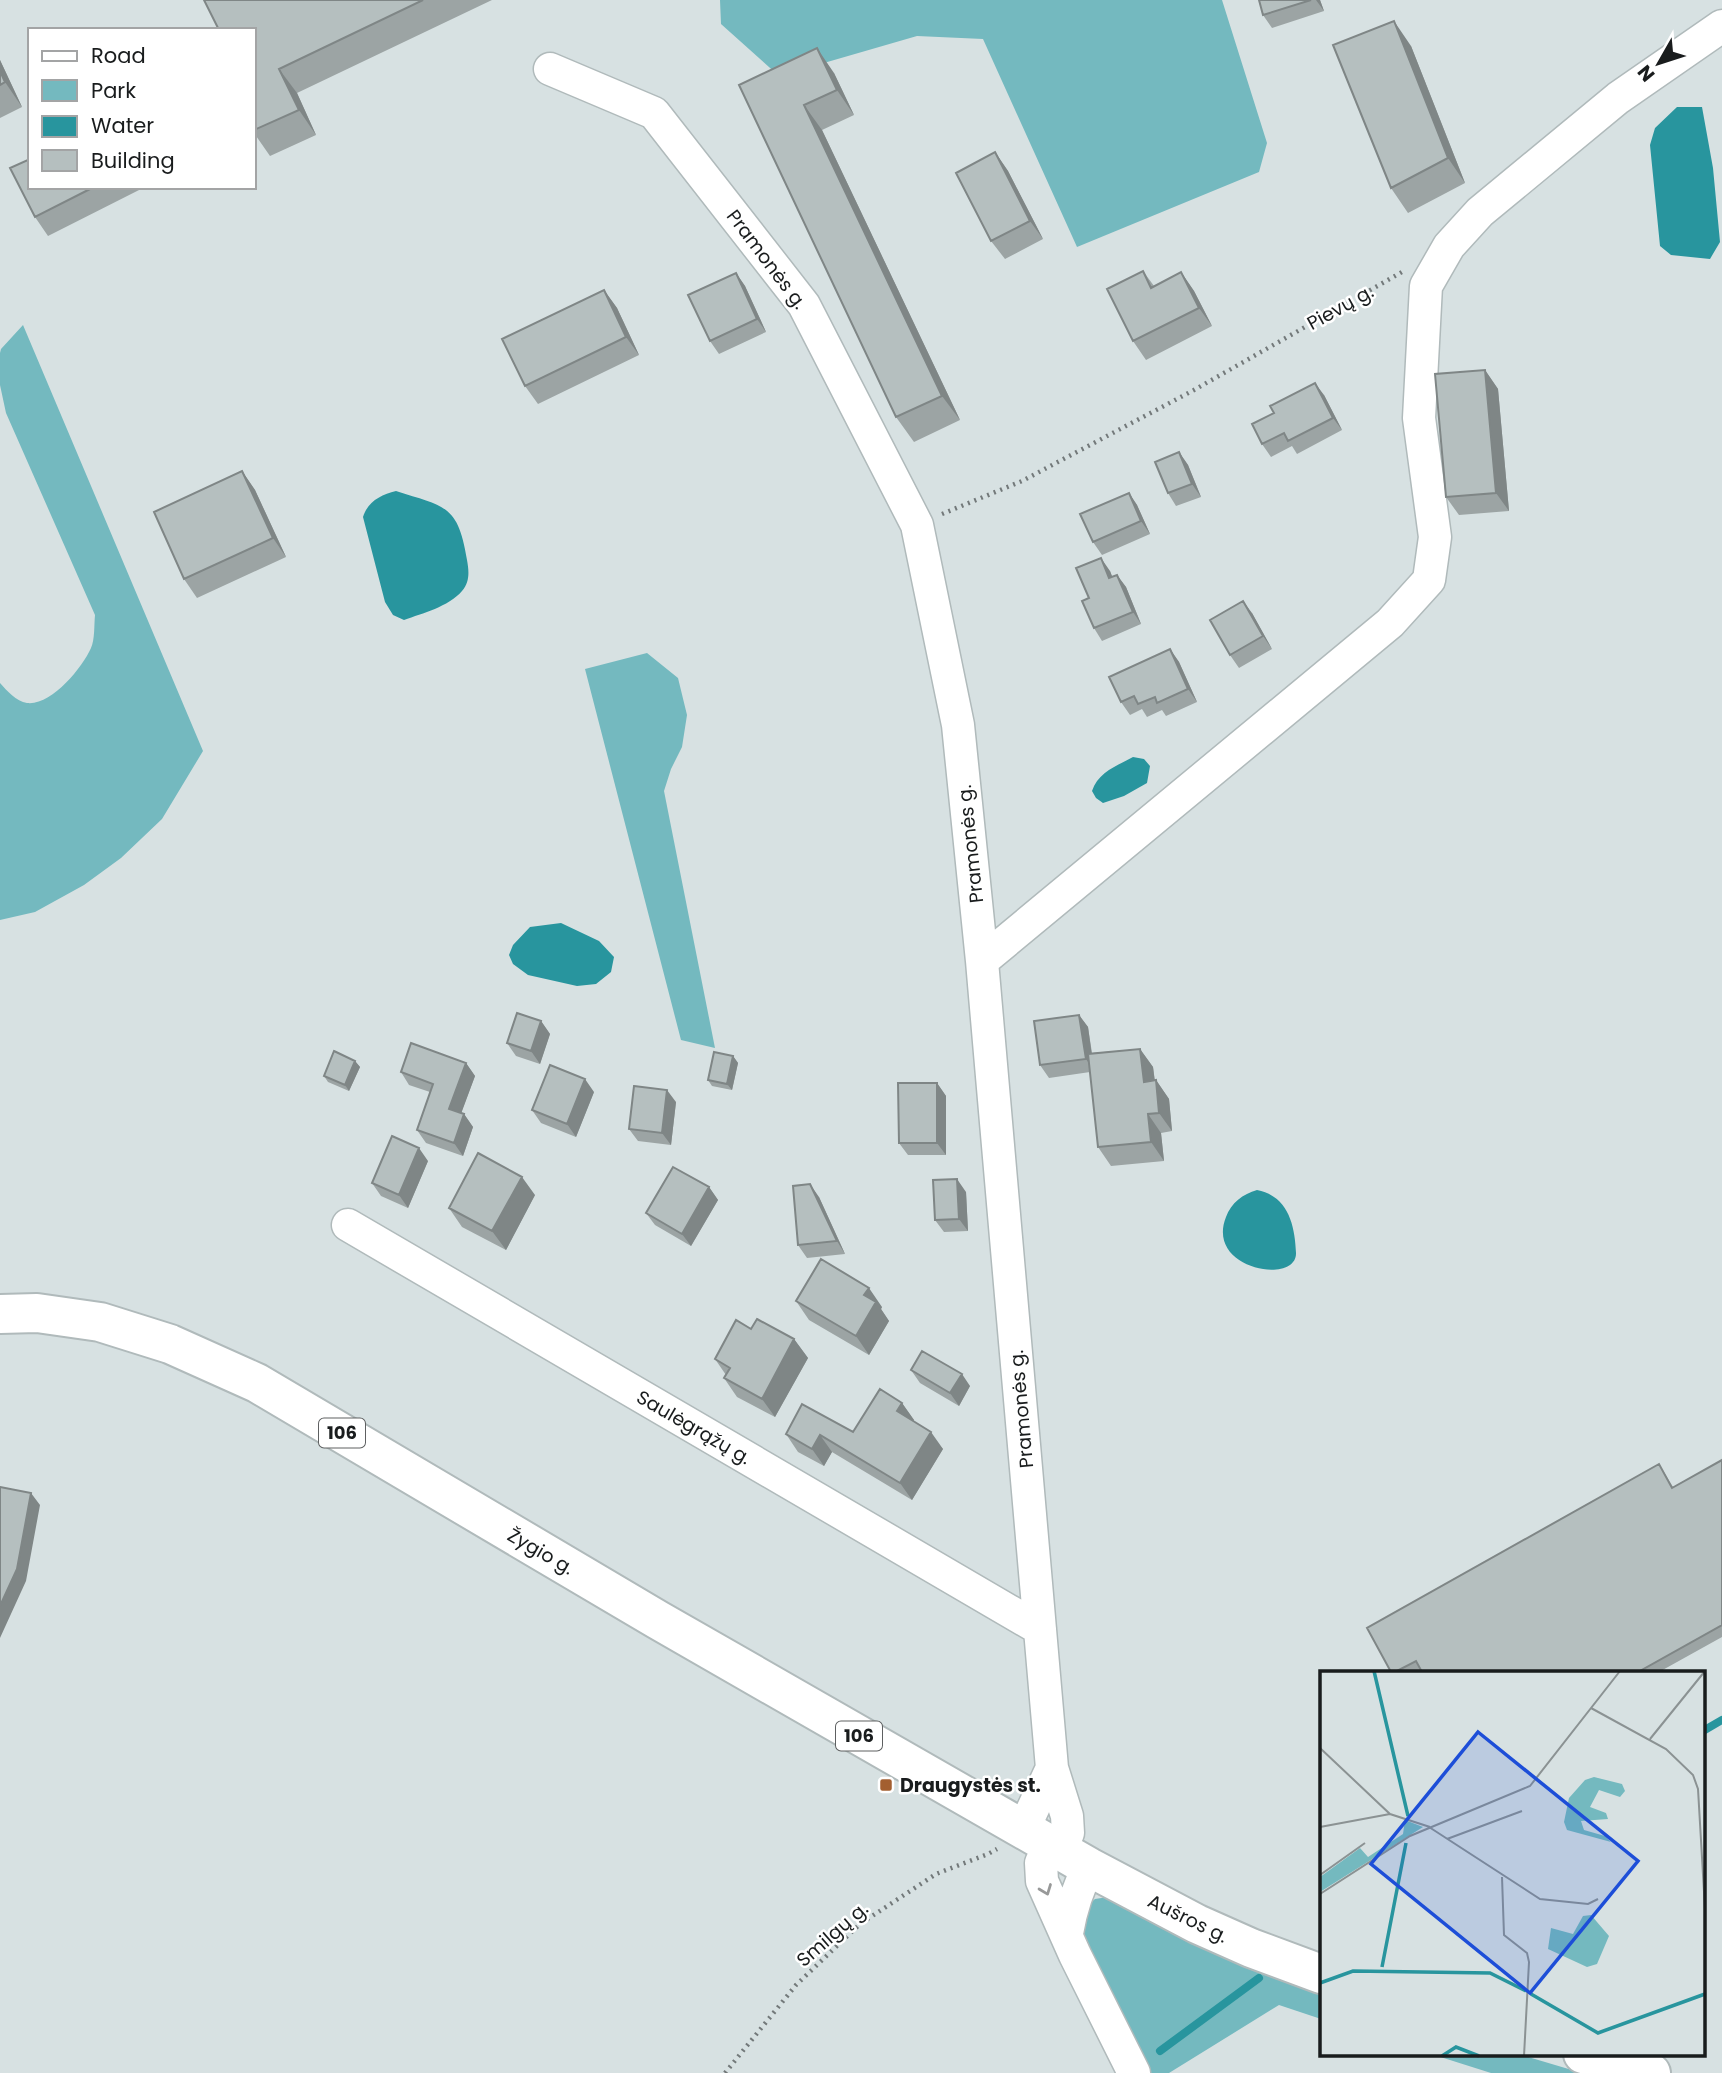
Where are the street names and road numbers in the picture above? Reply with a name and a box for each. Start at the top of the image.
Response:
street label: Pramonės g. [720,204,813,315]
street label: Pievų g. [1302,278,1378,337]
street label: Pramonės g. [951,784,990,904]
street label: Pramonės g. [1003,1349,1040,1469]
street label: Saulėgrąžų g. [632,1384,756,1471]
road number: 106 [319,1418,365,1448]
street label: Žygio g. [503,1522,579,1581]
road number: 106 [836,1722,882,1750]
street label: Aušros g. [1143,1887,1232,1949]
street label: Smilgų g. [791,1896,874,1973]

